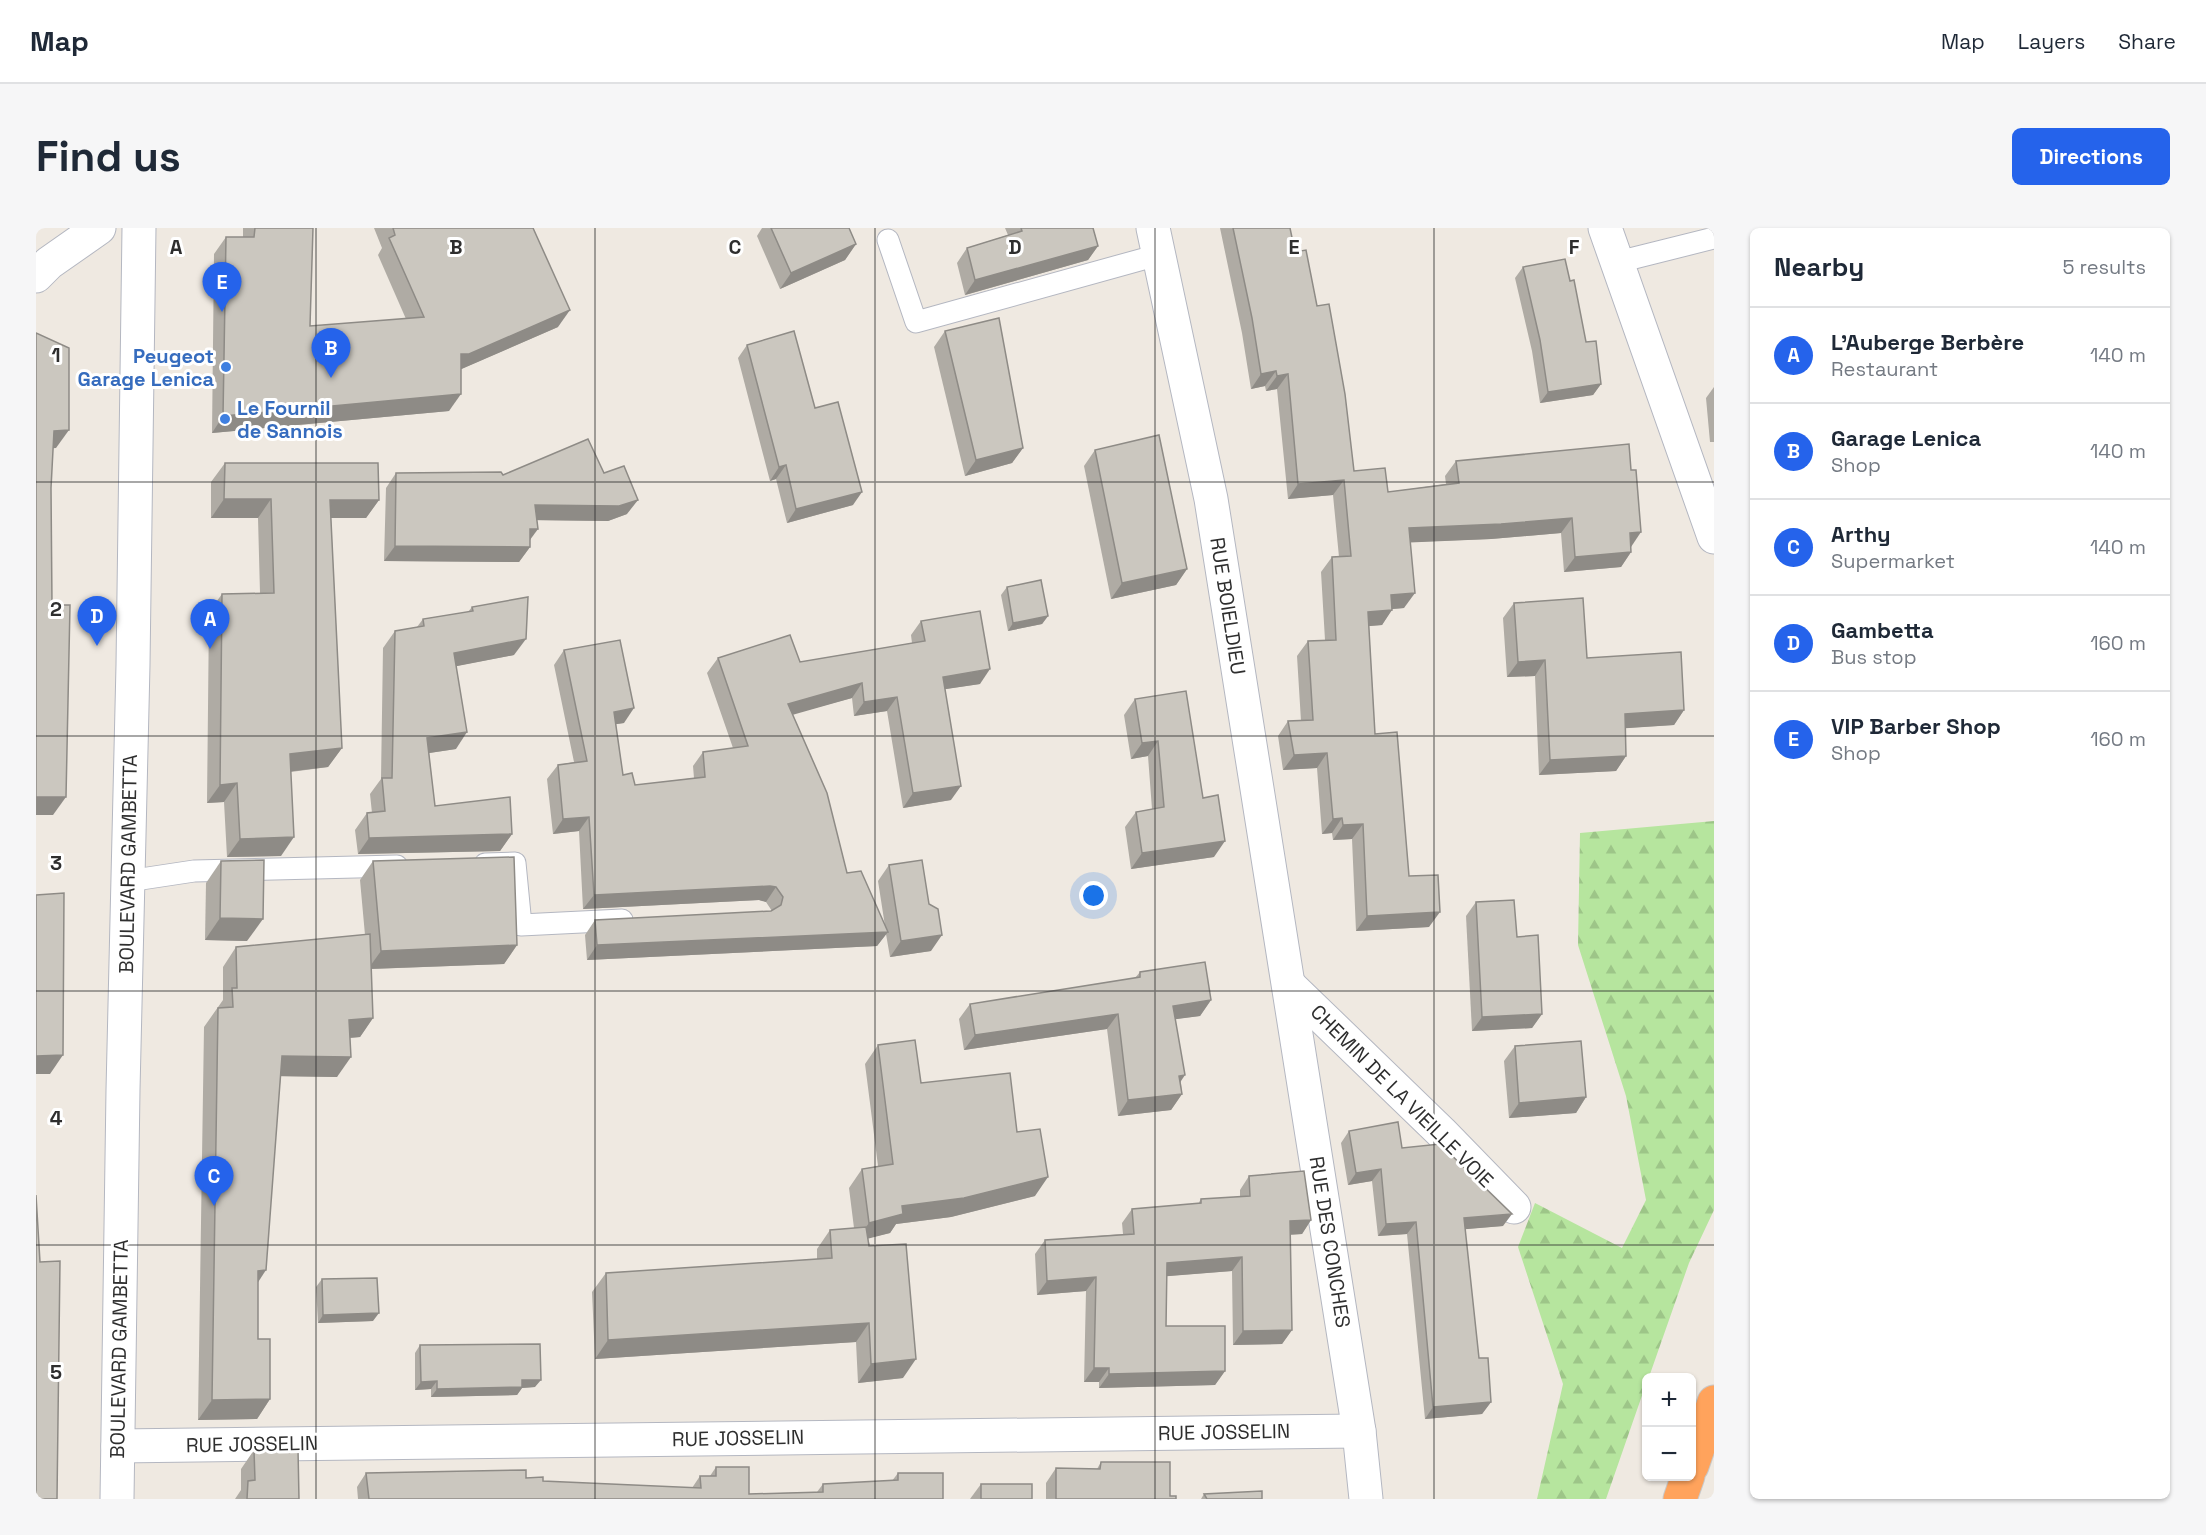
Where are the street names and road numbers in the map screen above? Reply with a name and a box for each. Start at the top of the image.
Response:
street label: RUE BOIELDIEU [1204,535,1252,677]
street label: BOULEVARD GAMBETTA [113,754,143,974]
street label: CHEMIN DE LA VIEILLE VOIE [1305,999,1499,1193]
street label: RUE DES CONCHES [1304,1154,1356,1330]
street label: BOULEVARD GAMBETTA [104,1239,134,1459]
street label: RUE JOSSELIN [1158,1418,1290,1446]
street label: RUE JOSSELIN [672,1424,804,1452]
street label: RUE JOSSELIN [186,1430,318,1458]

